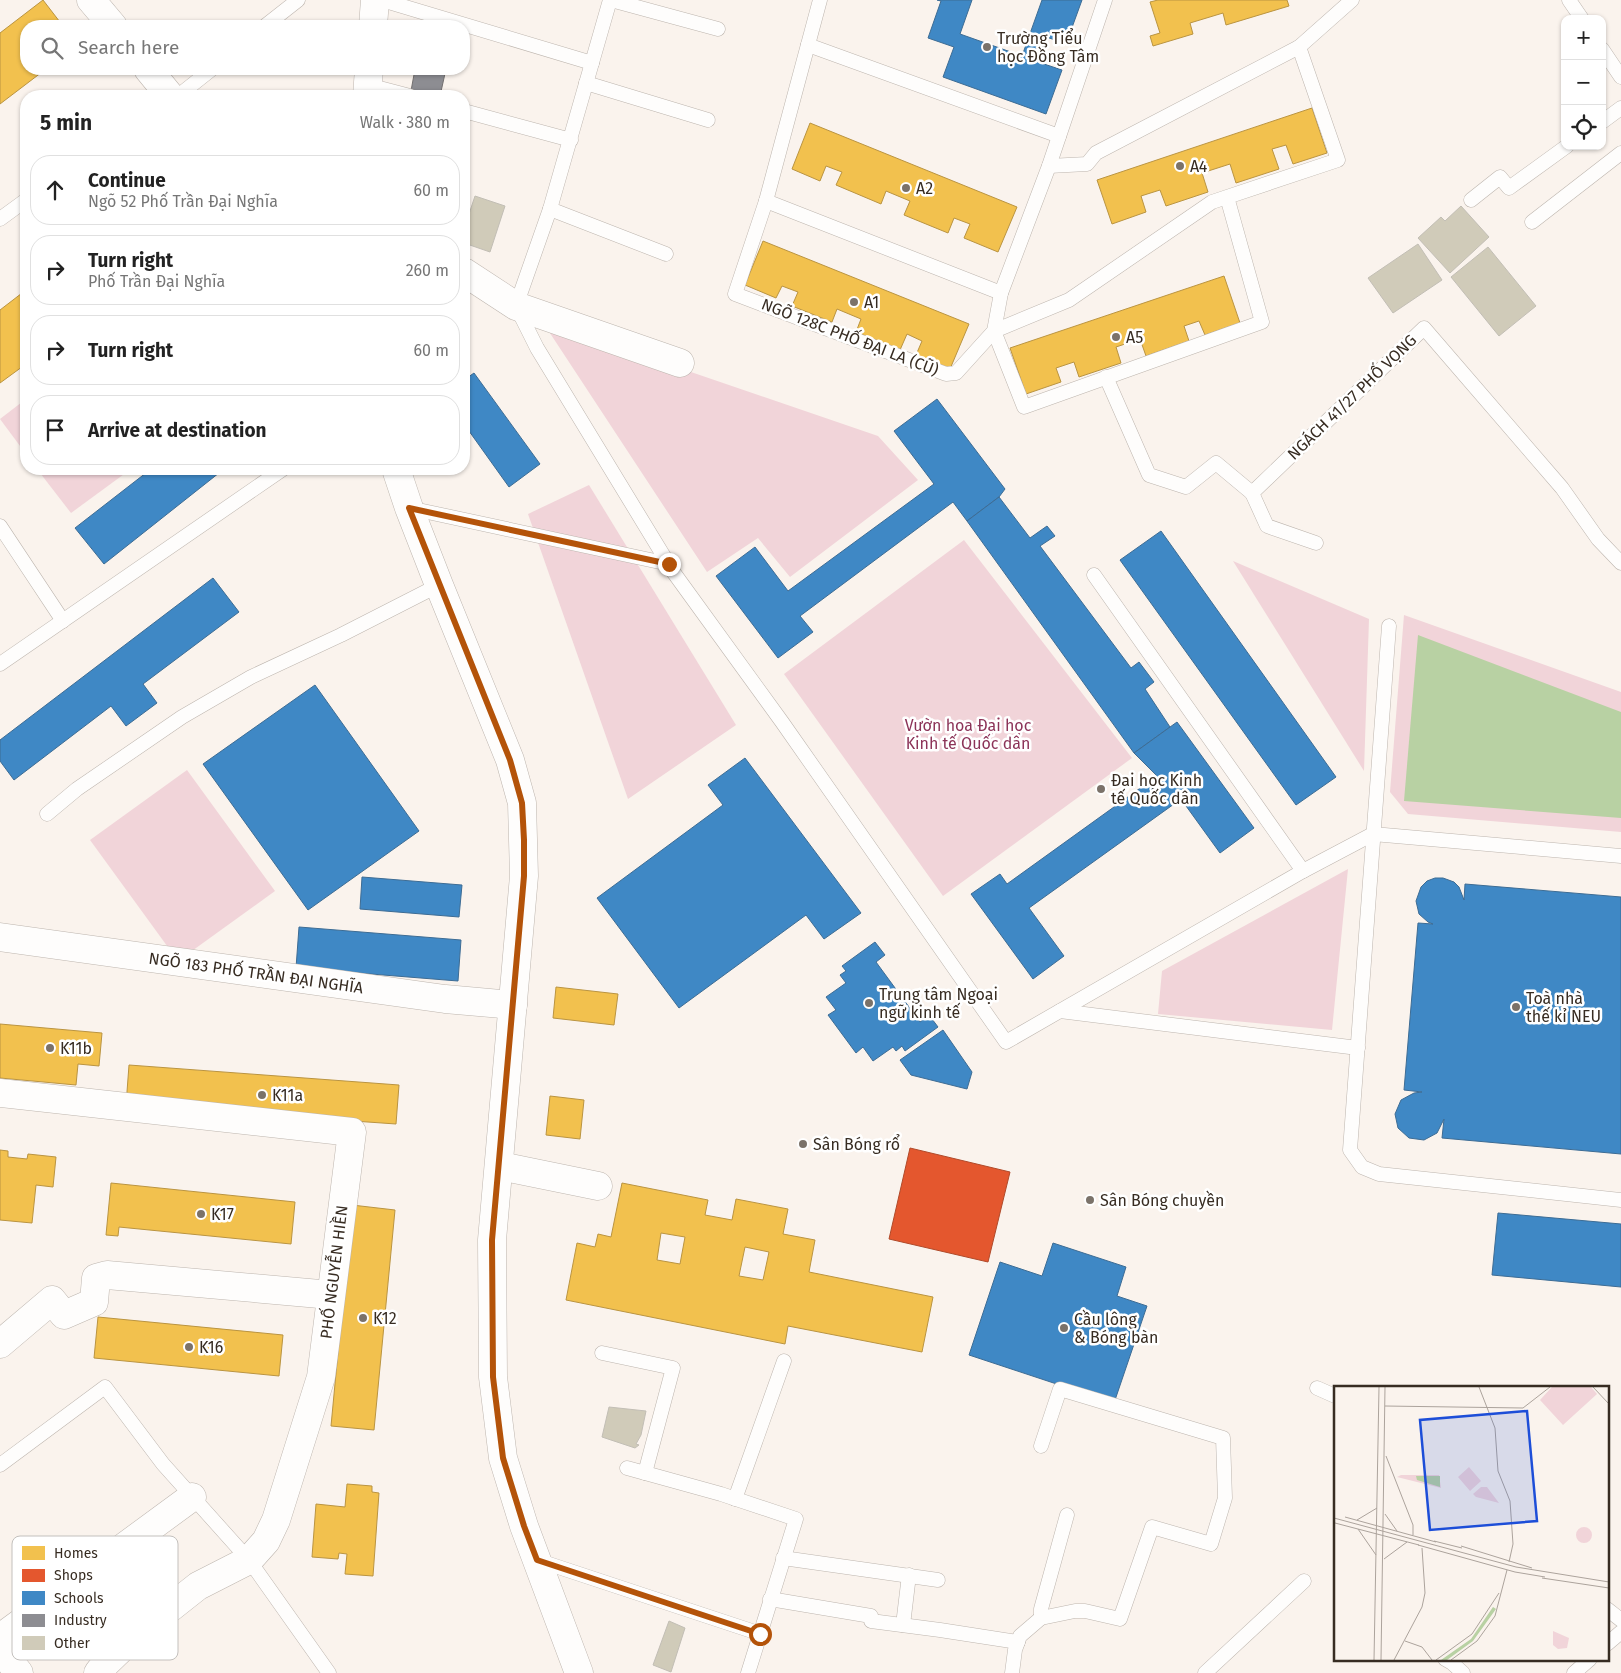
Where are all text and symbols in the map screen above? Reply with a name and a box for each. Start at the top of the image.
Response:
map controls [1561,15,1606,150]
button: + [1561,15,1606,60]
search box [20,20,470,75]
place label: Trường Tiểu học Đồng Tâm [997,28,1099,66]
icon: search [38,34,66,62]
text: Search here [78,36,179,59]
marker: Trường Tiểu học Đồng Tâm [981,41,993,53]
button: − [1561,60,1606,105]
button: locate [1561,105,1606,150]
text: 5 min [40,110,92,136]
text: Walk · 380 m [360,113,450,132]
place label: A4 [1190,157,1208,176]
marker: A4 [1174,160,1186,172]
text: Continue [88,169,166,192]
icon: ahead [41,176,69,204]
place label: A2 [916,179,933,198]
text: 60 m [414,181,449,200]
marker: A2 [900,182,912,194]
text: Ngõ 52 Phố Trần Đại Nghĩa [88,192,278,211]
text: Turn right [88,249,173,272]
icon: right [41,256,69,284]
text: 260 m [406,261,449,280]
text: Phố Trần Đại Nghĩa [88,272,225,291]
street label: NGÕ 128C PHỐ ĐẠI LA (CŨ) [759,292,942,380]
place label: A1 [864,293,879,312]
marker: A1 [848,296,860,308]
place label: A5 [1126,328,1143,347]
street label: NGÁCH 41/27 PHỐ VỌNG [1282,328,1420,464]
marker: A5 [1110,331,1122,343]
icon: right [41,336,69,364]
text: Turn right [88,339,173,362]
text: 60 m [414,341,449,360]
icon: arrive [41,416,69,444]
text: Arrive at destination [88,419,267,442]
route end [658,553,681,576]
park label: Vườn hoa Đại học Kinh tế Quốc dân [905,716,1032,753]
place label: Đại học Kinh tế Quốc dân [1111,771,1202,808]
marker: Đại học Kinh tế Quốc dân [1095,783,1107,795]
street label: NGÕ 183 PHỐ TRẦN ĐẠI NGHĨA [148,946,366,998]
place label: Trung tâm Ngoại ngữ kinh tế [879,985,998,1022]
place label: Toà nhà thế kỉ NEU [1526,989,1601,1026]
marker: Trung tâm Ngoại ngữ kinh tế [863,997,875,1009]
marker: Toà nhà thế kỉ NEU [1510,1001,1522,1013]
place label: K11b [60,1039,92,1058]
marker: K11b [44,1042,56,1054]
place label: K11a [272,1086,303,1105]
marker: K11a [256,1089,268,1101]
place label: Sân Bóng rổ [813,1134,900,1154]
marker: Sân Bóng rổ [797,1138,809,1150]
place label: Sân Bóng chuyền [1100,1190,1224,1210]
marker: Sân Bóng chuyền [1084,1194,1096,1206]
street label: PHỐ NGUYỄN HIỀN [313,1204,352,1340]
place label: K17 [211,1205,234,1224]
marker: K17 [195,1208,207,1220]
place label: K12 [373,1309,397,1328]
place label: Cầu lông & Bóng bàn [1074,1309,1158,1347]
marker: K12 [357,1312,369,1324]
marker: Cầu lông & Bóng bàn [1058,1322,1070,1334]
place label: K16 [199,1338,223,1357]
marker: K16 [183,1341,195,1353]
inset map [1334,1386,1608,1660]
legend [12,1536,178,1660]
text: Homes [54,1545,98,1562]
text: Shops [54,1567,93,1584]
text: Schools [54,1590,104,1607]
text: Industry [54,1612,107,1629]
route start [749,1623,772,1646]
text: Other [54,1635,91,1652]

